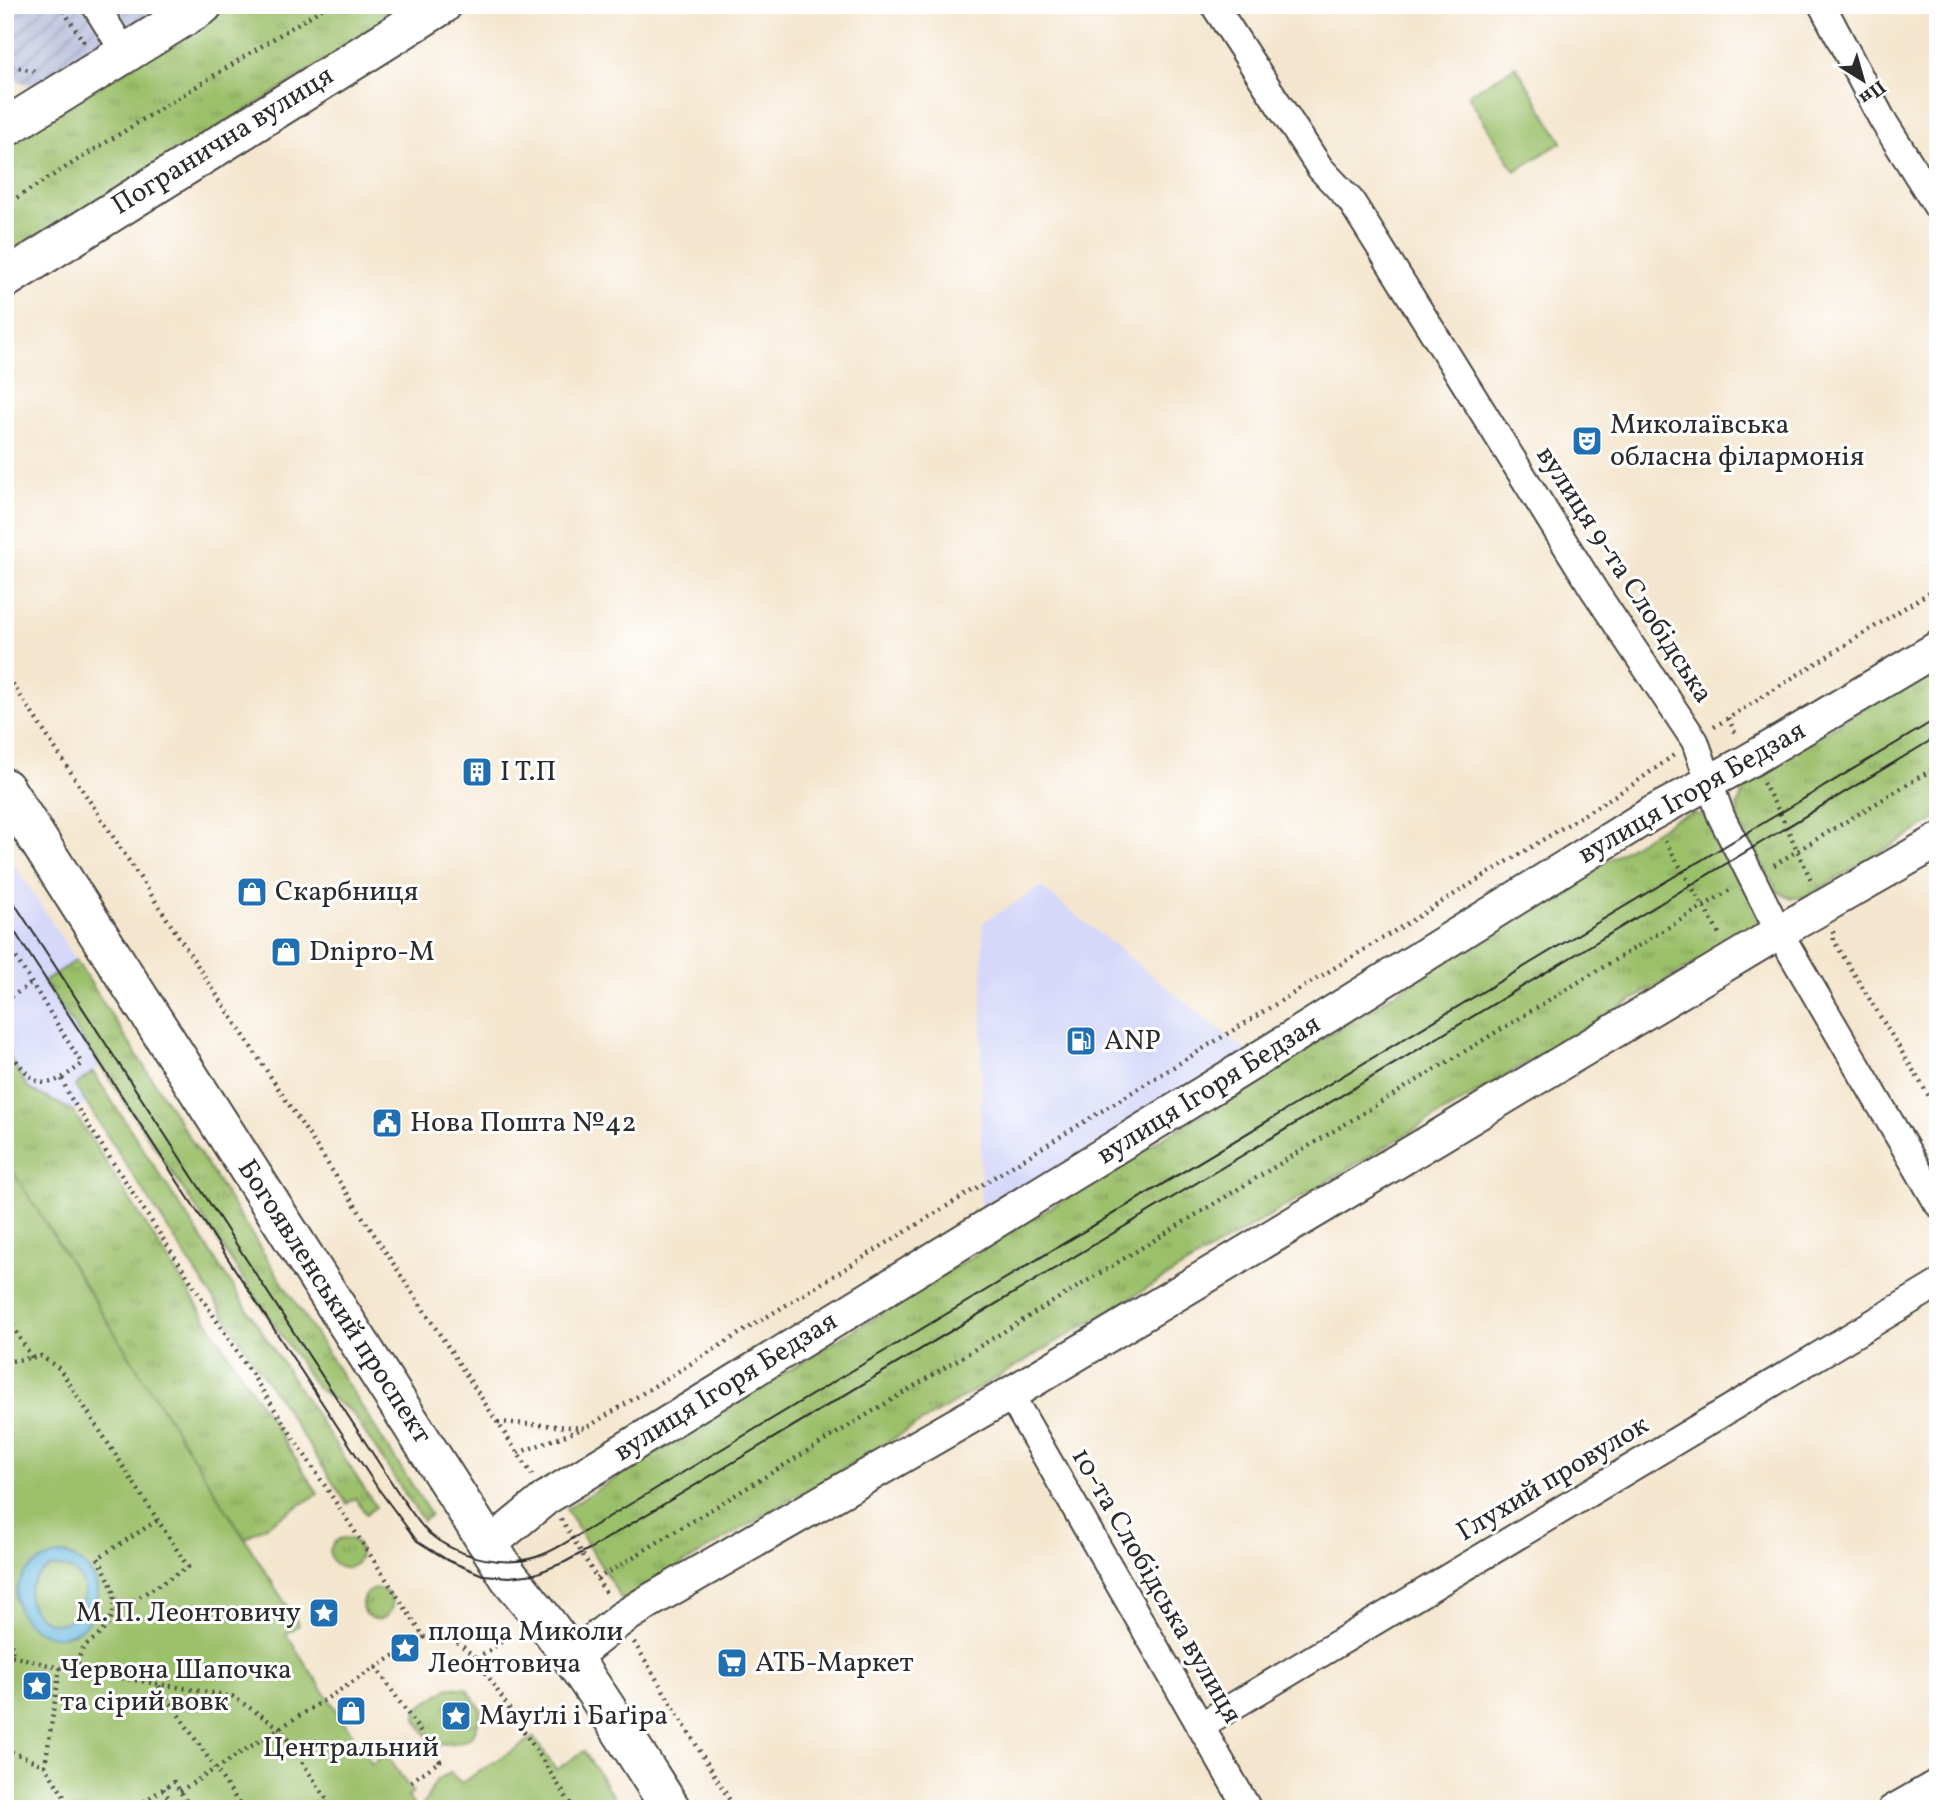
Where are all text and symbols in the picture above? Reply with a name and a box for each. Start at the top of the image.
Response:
north arrow [1828,46,1898,116]
street label: Погранична вулиця [104,57,342,225]
text: Пн [1853,73,1891,110]
place label: Миколаївська обласна філармонія [1610,406,1864,477]
theatre icon: Миколаївська обласна філармонія [1570,424,1604,458]
street label: вулиця 9-та Слобідська [1526,439,1722,711]
street label: вулиця Ігоря Бедзая [1571,712,1813,874]
place label: І Т.П [500,753,556,792]
building icon: І Т.П [460,755,494,789]
place label: Скарбниця [275,873,418,912]
shop icon: Скарбниця [235,875,269,909]
place label: Dnipro-M [309,933,435,972]
shop icon: Dnipro-M [269,935,303,969]
street label: вулиця Ігоря Бедзая [1090,1005,1328,1175]
place label: ANP [1104,1022,1161,1061]
fuel station icon: ANP [1064,1024,1098,1058]
place label: Нова Пошта №42 [410,1104,637,1143]
public building icon: Нова Пошта №42 [370,1106,404,1140]
street label: Богоявленський проспект [227,1152,441,1452]
street label: вулиця Ігоря Бедзая [607,1302,845,1472]
street label: Глухий провулок [1450,1406,1656,1552]
street label: 10-та Слобідська вулиця [1061,1441,1251,1731]
place label: М. П. Леонтовичу [76,1594,301,1633]
place icon: М. П. Леонтовичу [307,1596,341,1630]
place label: площа Миколи Леонтовича [428,1613,623,1684]
place icon: площа Миколи Леонтовича [388,1631,422,1665]
place label: АТБ-Маркет [755,1644,914,1683]
supermarket icon: АТБ-Маркет [715,1646,749,1680]
place label: Червона Шапочка та сірий вовк [60,1651,292,1722]
place icon: Червона Шапочка та сірий вовк [20,1669,54,1703]
shop icon: Центральний [334,1694,368,1728]
place label: Мауґлі і Баґіра [479,1697,668,1736]
place icon: Мауґлі і Баґіра [439,1699,473,1733]
place label: Центральний [263,1729,439,1768]

